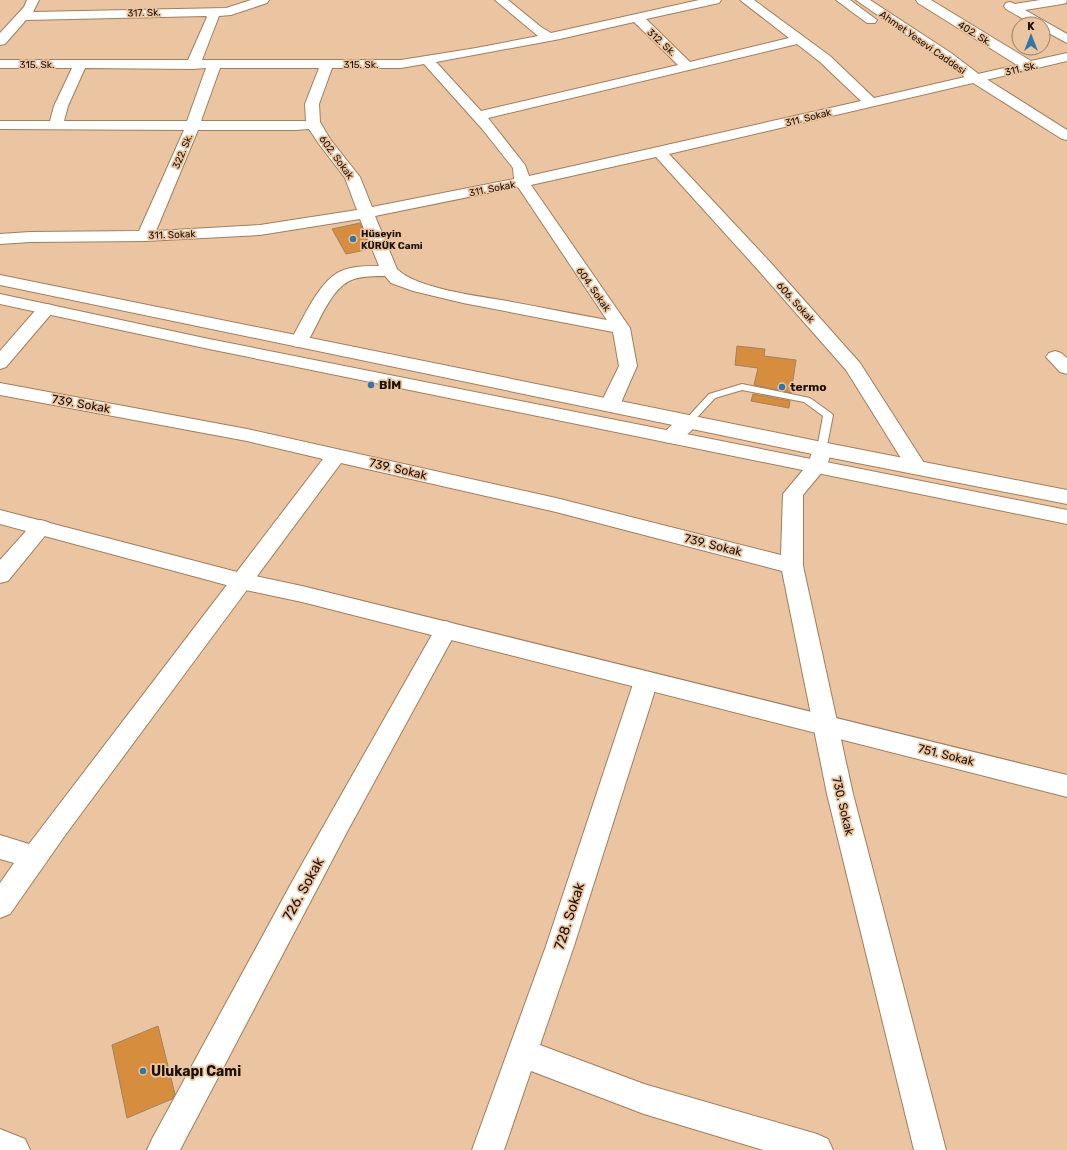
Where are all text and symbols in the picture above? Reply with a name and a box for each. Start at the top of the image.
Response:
street label: 317. Sk. [127,6,161,20]
street label: Ahmet Yesevi Caddesi [877,8,968,77]
north arrow [1011,16,1051,56]
street label: 402. Sk. [955,19,993,49]
text: K [1027,20,1035,33]
street label: 312. Sk. [644,26,678,59]
street label: 315. Sk. [20,59,54,71]
street label: 315. Sk. [344,59,378,71]
street label: 311. Sk. [1004,59,1039,79]
street label: 311. Sokak [784,106,833,129]
street label: 322. Sk. [170,132,196,171]
street label: 602. Sokak [316,133,357,182]
street label: 311. Sokak [468,178,517,199]
street label: 311. Sokak [148,228,197,242]
place label: Hüseyin KÜRÜK Cami [361,228,423,252]
marker: Hüseyin KÜRÜK Cami [348,234,358,244]
street label: 604. Sokak [574,265,613,315]
street label: 606. Sokak [774,280,817,326]
place label: BİM [379,378,401,392]
marker: BİM [366,380,376,390]
place label: termo [790,380,827,394]
marker: termo [777,382,787,392]
street label: 739. Sokak [51,392,112,416]
street label: 739. Sokak [368,456,429,483]
street label: 739. Sokak [683,531,744,559]
street label: 751. Sokak [916,741,976,769]
street label: 730. Sokak [829,775,857,838]
street label: 726. Sokak [279,854,328,924]
street label: 728. Sokak [551,880,589,952]
place label: Ulukapı Cami [151,1063,241,1080]
marker: Ulukapı Cami [138,1066,148,1076]

